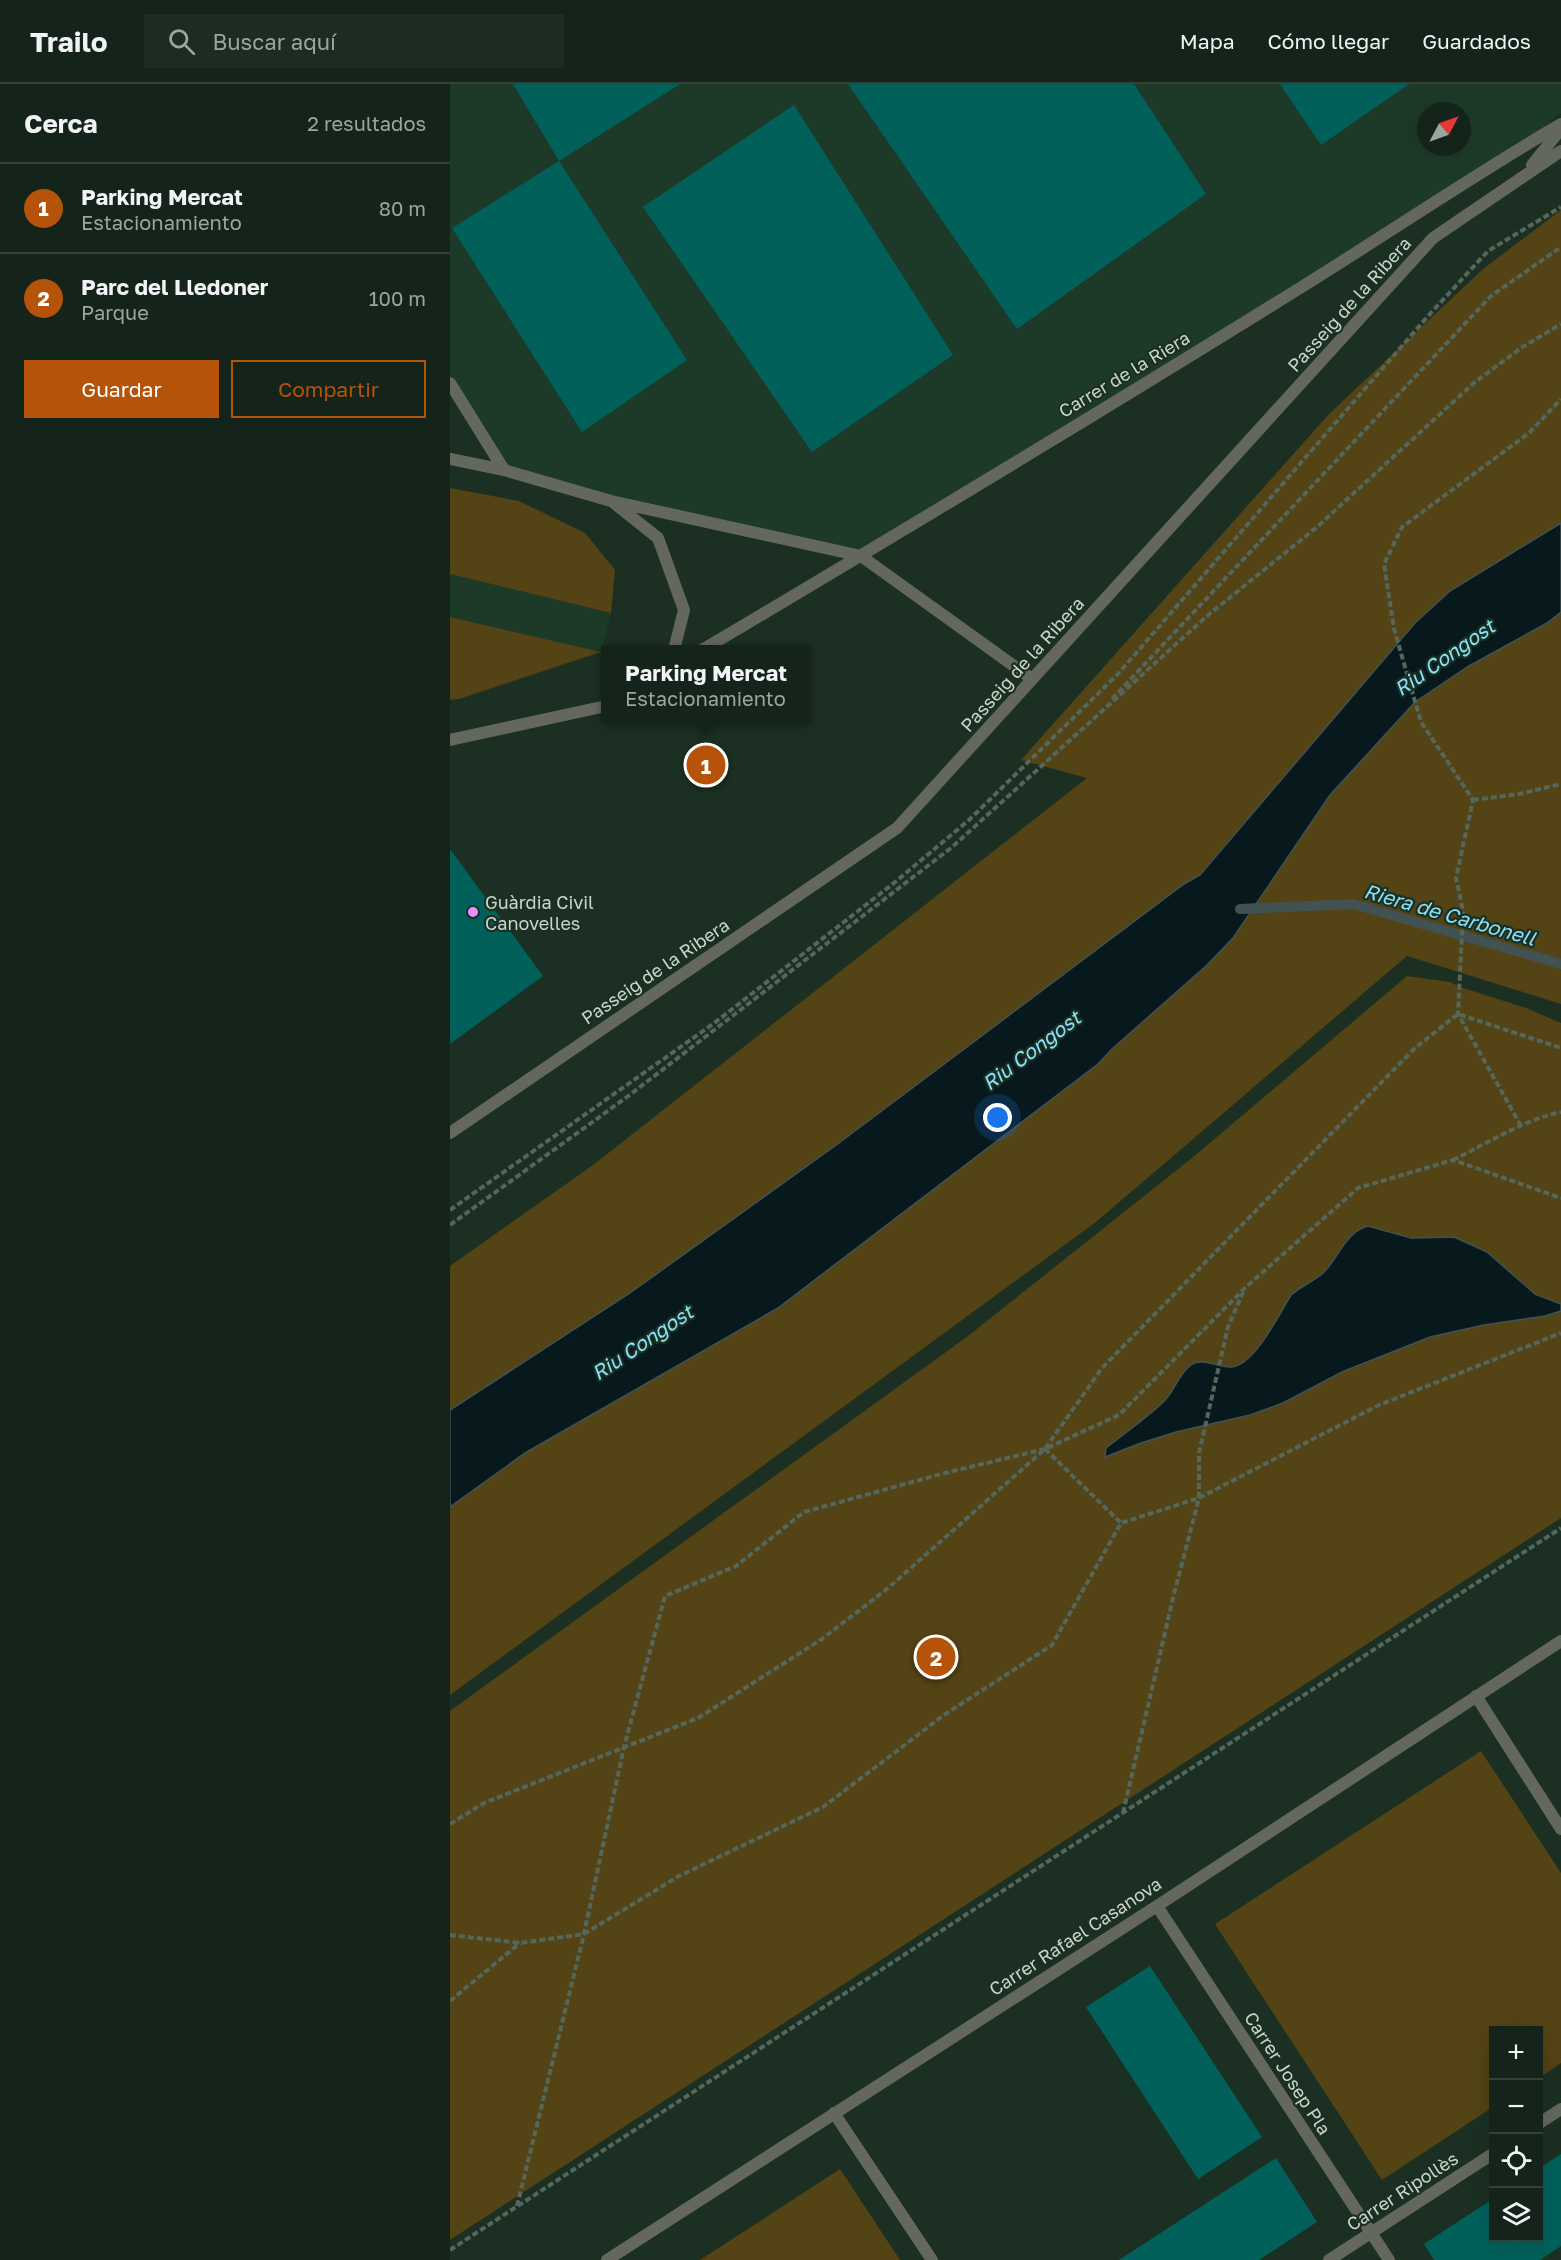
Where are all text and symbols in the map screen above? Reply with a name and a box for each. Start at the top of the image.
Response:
search box [144,14,564,68]
text: Trailo [30,25,108,58]
icon: search [165,25,198,58]
text: Buscar aquí [213,28,336,55]
text: Mapa [1180,28,1235,54]
text: Cómo llegar [1268,28,1389,54]
text: Guardados [1422,28,1531,54]
north arrow [1417,102,1471,156]
text: Cerca [24,108,98,139]
text: 2 resultados [307,111,426,135]
text: Parking Mercat [81,183,243,210]
text: 1 [38,196,49,220]
text: 80 m [379,196,426,220]
text: Estacionamiento [81,210,242,234]
street label: Passeig de la Ribera [1283,232,1415,376]
text: Parc del Lledoner [81,273,268,300]
text: 2 [37,286,50,310]
text: 100 m [369,286,426,310]
text: Parque [81,300,149,324]
street label: Carrer de la Riera [1054,326,1194,422]
button: Guardar [24,360,219,418]
button: Compartir [231,360,426,418]
street label: Passeig de la Ribera [956,592,1088,736]
water label: Riu Congost [1389,613,1501,701]
popup [601,645,811,723]
text: Parking Mercat [625,659,787,686]
text: Estacionamiento [625,686,786,710]
pin: 1 [686,742,726,788]
water label: Riera de Carbonell [1362,878,1539,950]
place label: Guàrdia Civil Canovelles [485,891,594,934]
marker: Guàrdia Civil Canovelles [466,905,480,919]
street label: Passeig de la Ribera [577,913,733,1029]
water label: Riu Congost [977,1004,1087,1096]
your location [983,1103,1012,1132]
water label: Riu Congost [587,1298,699,1385]
pin: 2 [916,1634,956,1680]
street label: Carrer Rafael Casanova [985,1872,1165,2000]
street label: Carrer Josep Pla [1240,2007,1336,2139]
map controls [1489,2026,1543,2242]
button: + [1489,2026,1543,2080]
button: − [1489,2080,1543,2134]
button: locate [1489,2134,1543,2188]
street label: Carrer Ripollès [1342,2147,1462,2235]
button: layers [1489,2188,1543,2242]

